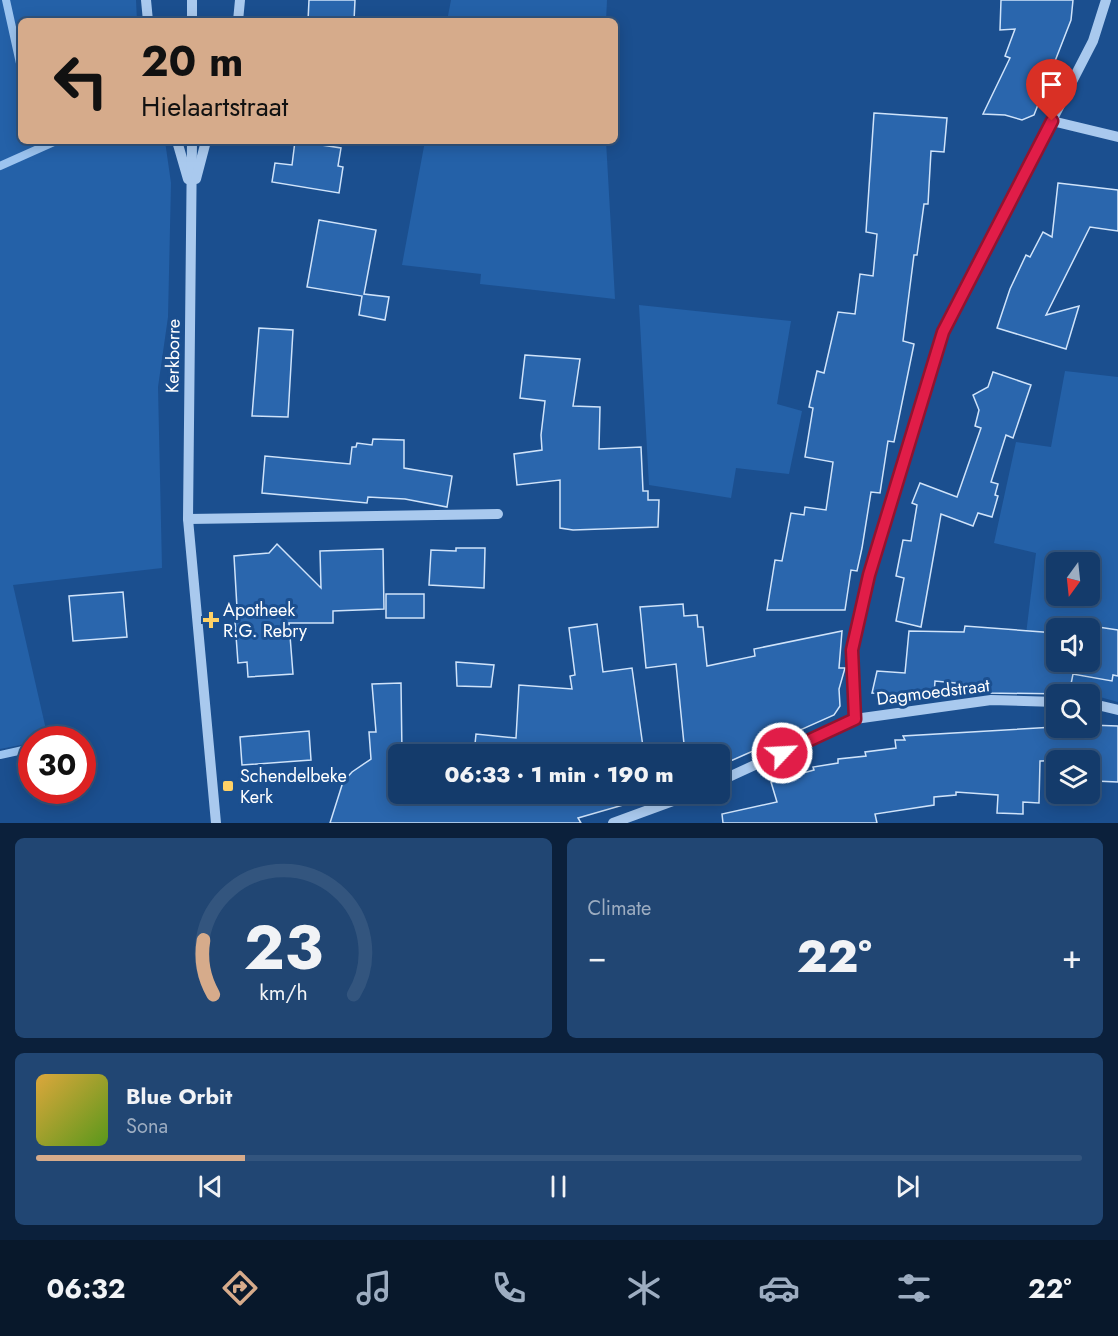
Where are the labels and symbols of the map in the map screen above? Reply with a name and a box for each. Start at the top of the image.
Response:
pin [1026,59,1077,121]
street label: Kerkborre [159,319,187,393]
north arrow [1046,552,1100,606]
place label: Apotheek R.G. Rebry [223,597,307,644]
marker: Apotheek R.G. Rebry [204,613,218,627]
street label: Dagmoedstraat [875,672,992,712]
position arrow [750,721,814,785]
speed limit sign: 30 [18,726,96,804]
place label: Schendelbeke Kerk [240,763,347,810]
marker: Schendelbeke Kerk [221,779,235,793]

